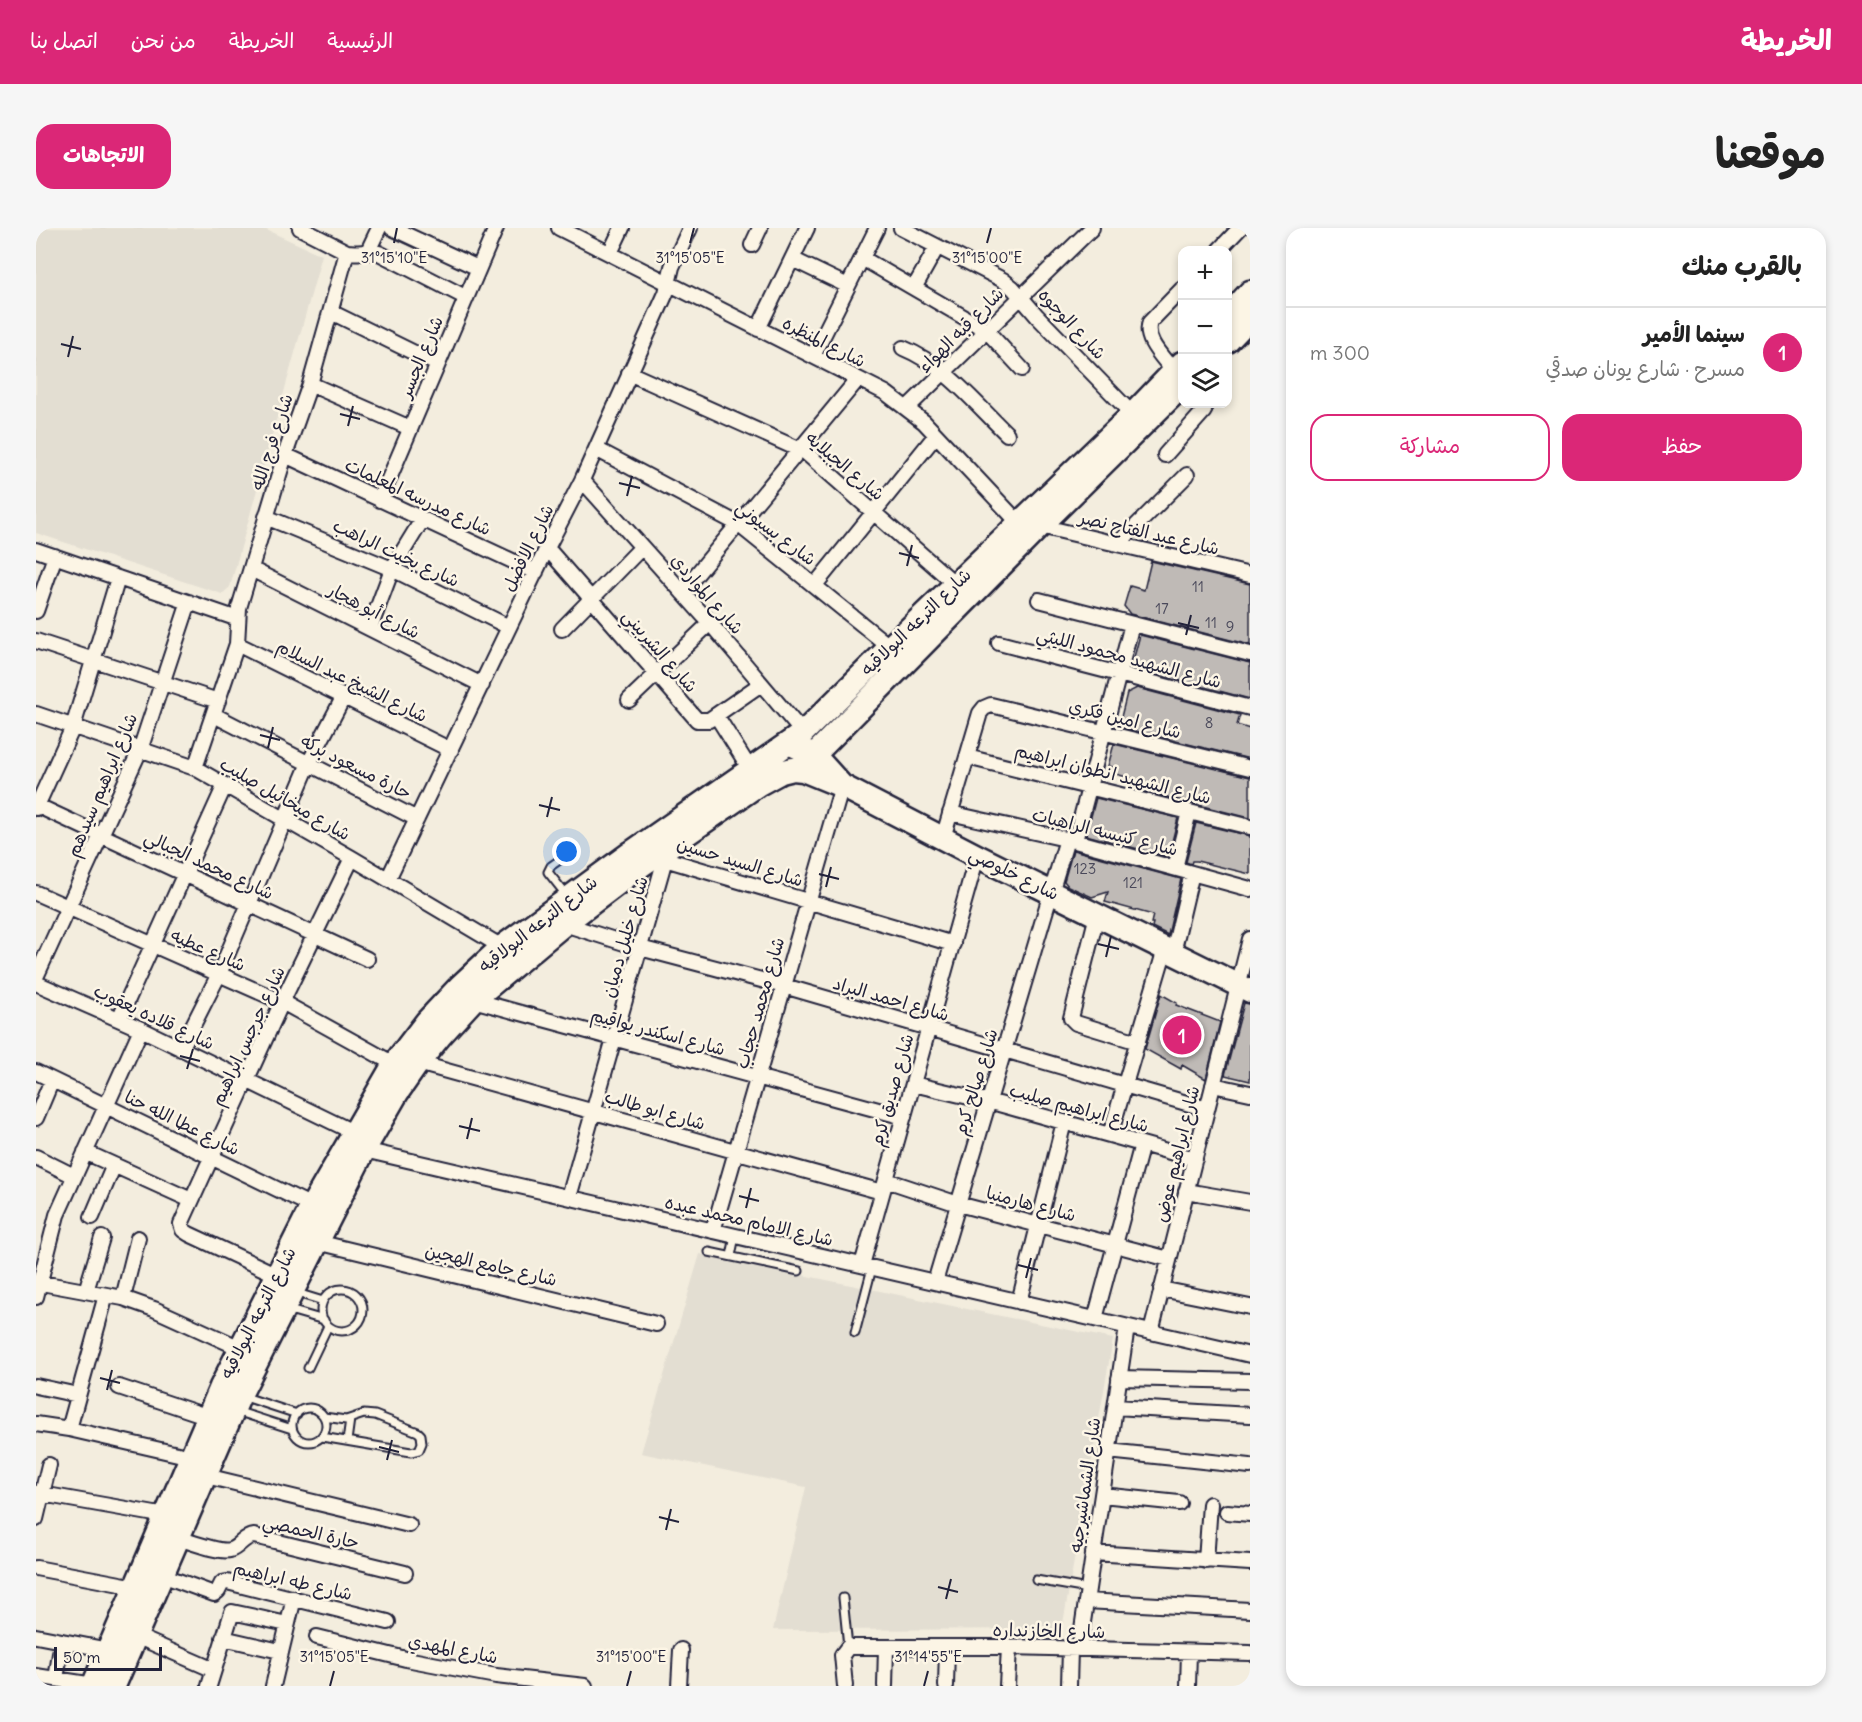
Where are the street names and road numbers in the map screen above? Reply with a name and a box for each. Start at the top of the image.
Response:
street label: شارع قبه الهواء [913,282,1009,378]
street label: شارع الوجوه [1033,283,1111,365]
street label: شارع المنظره [778,311,870,373]
street label: شارع الجسر [392,313,449,403]
street label: شارع فرج الله [245,391,299,493]
street label: شارع الجبلايه [801,426,889,506]
street label: شارع مدرسه المعلمات [341,453,495,541]
street label: شارع بسيوني [729,495,821,574]
street label: شارع الافضل [497,500,559,596]
street label: شارع عبد الفتاح نصر [1075,505,1222,561]
street label: شارع بخيت الراهب [329,513,463,593]
street label: شارع المواردي [665,549,749,640]
street label: شارع الترعه البولاقيه [856,563,976,681]
street label: شارع أبو هجار [322,577,424,644]
street label: شارع الشربيني [614,604,703,700]
street label: شارع الشهيد محمود الليثي [1033,622,1224,698]
street label: شارع الشيخ عبد السلام [272,634,431,730]
street label: شارع امين فكري [1066,693,1184,746]
street label: شارع ابراهيم سيدهم [61,709,145,861]
street label: حارة مسعود بركه [296,729,416,805]
street label: شارع الشهيد انطوان ابراهيم [1012,738,1214,812]
street label: شارع ميخائيل صليب [215,752,355,846]
street label: شارع كنيسه الراهبات [1030,802,1180,862]
street label: شارع محمد الجبالي [139,825,277,909]
street label: شارع السيد حسين [674,831,806,893]
street label: شارع خلوصي [963,842,1063,910]
street label: شارع الترعه البولاقيه [474,870,602,978]
street label: شارع خليل دميان [596,873,654,1001]
street label: شارع عطيه [167,923,249,977]
street label: شارع محمد حجاب [730,934,790,1072]
street label: شارع جرجس ابراهيم [205,962,293,1111]
street label: شارع احمد البراد [830,971,952,1027]
street label: شارع قلاده يعقوب [90,978,218,1056]
street label: شارع اسكندر يواقيم [588,1003,728,1063]
street label: شارع صالح كرم [948,1026,1006,1139]
street label: شارع صديق كرم [864,1031,921,1150]
street label: شارع ابراهيم صليب [1006,1078,1151,1140]
street label: شارع ابراهيم عوض [1148,1083,1208,1225]
street label: شارع ابو طالب [602,1084,708,1136]
street label: شارع عطا الله حنا [120,1085,244,1161]
street label: شارع هارمنيا [983,1180,1079,1228]
street label: شارع الامام محمد عبده [662,1190,836,1254]
street label: شارع جامع الهجين [422,1238,559,1293]
street label: شارع الترعه البولاقيه [214,1243,302,1383]
street label: شارع الشماشيرجيه [1064,1416,1106,1554]
street label: حارة الحمصي [259,1509,362,1559]
street label: شارع طه ابراهيم [231,1556,355,1608]
street label: شارع الخازنداره [992,1618,1106,1644]
street label: شارع المهدي [406,1629,500,1670]

